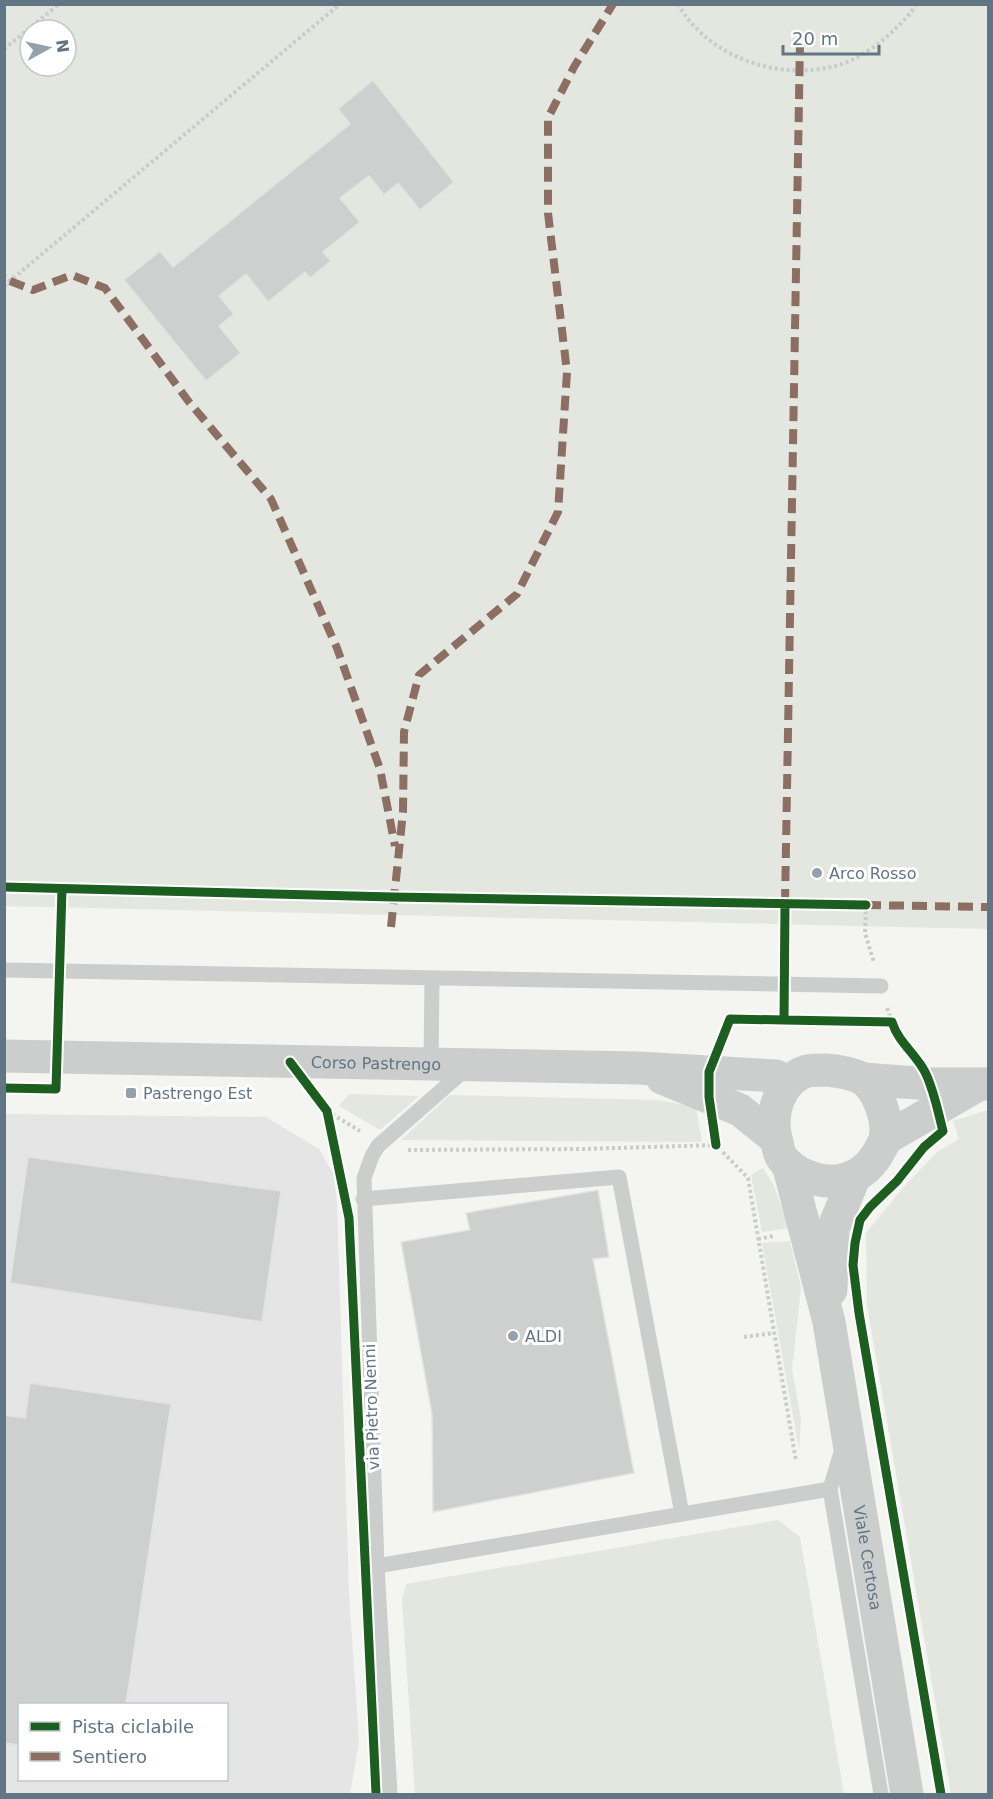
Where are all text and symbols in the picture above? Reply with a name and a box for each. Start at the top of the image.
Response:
north arrow [18,18,78,78]
scale bar [783,18,879,56]
text: 20 m [792,28,838,49]
text: N [52,38,73,54]
place label: Arco Rosso [829,864,917,883]
marker: Arco Rosso [810,866,824,880]
street label: Corso Pastrengo [311,1053,441,1074]
place label: Pastrengo Est [143,1084,252,1103]
marker: Pastrengo Est [124,1086,138,1100]
place label: ALDI [525,1327,562,1346]
marker: ALDI [506,1329,520,1343]
street label: via Pietro Nenni [360,1344,383,1470]
street label: Viale Certosa [849,1504,885,1612]
legend [18,1703,228,1781]
text: Pista ciclabile [72,1716,194,1737]
text: Sentiero [72,1746,147,1767]

